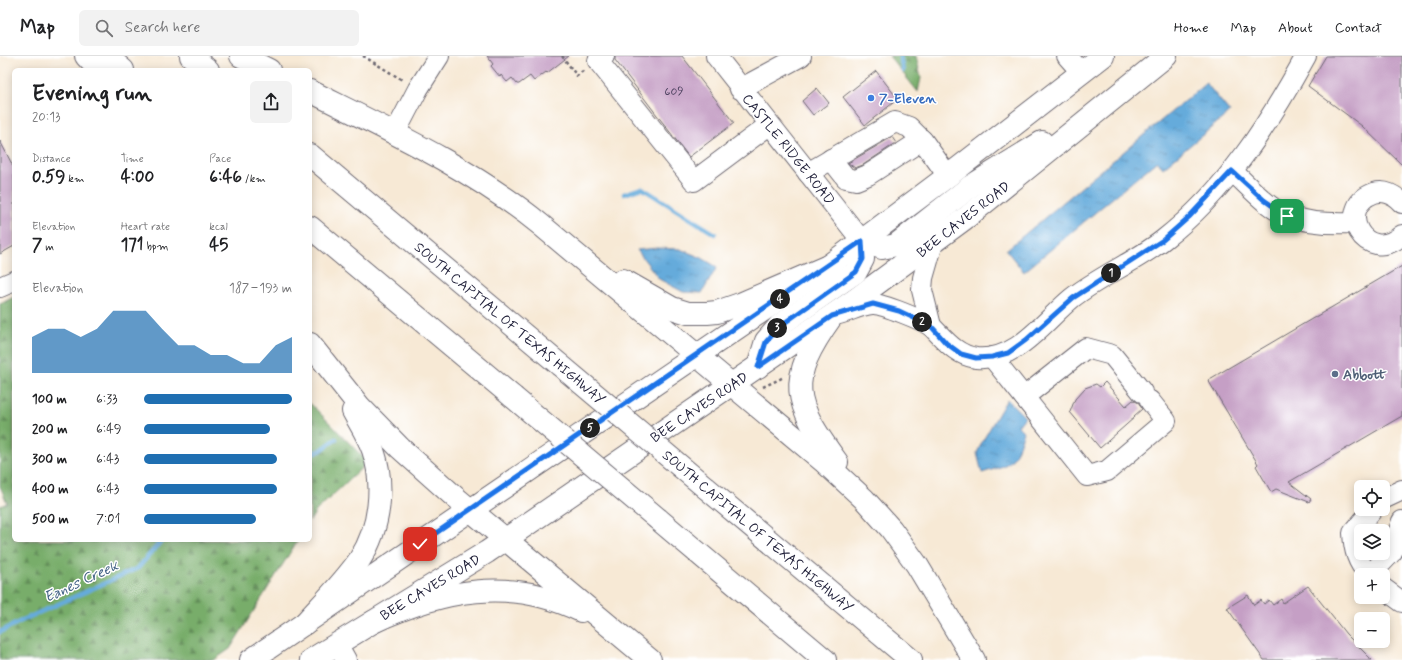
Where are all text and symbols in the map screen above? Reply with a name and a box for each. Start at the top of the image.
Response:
search box [79,10,359,46]
text: Map [20,15,55,40]
icon: search [93,17,115,39]
text: Search here [125,18,200,38]
text: Home [1174,19,1208,37]
text: Map [1230,19,1256,37]
text: About [1278,19,1313,37]
text: Contact [1335,19,1382,37]
text: Evening run [32,80,152,108]
button: share [250,81,292,123]
house number: 609 [664,84,684,100]
street label: CASTLE RIDGE ROAD [738,90,839,209]
place label: 7-Eleven [879,90,938,108]
marker: 7-Eleven [866,93,876,103]
text: 20:13 [32,109,61,126]
text: Distance [32,152,71,166]
text: Time [121,152,144,166]
text: Pace [209,152,231,166]
text: 0.59 [32,166,65,188]
text: 4:00 [121,166,154,188]
text: 6:46 [209,166,242,188]
text: km [65,172,84,186]
text: /km [242,172,266,186]
street label: BEE CAVES ROAD [913,178,1014,262]
pin [1270,199,1304,233]
icon: arrive [1276,205,1298,227]
text: Elevation [32,220,75,234]
text: Heart rate [121,220,170,234]
text: kcal [209,220,228,234]
text: 7 [32,234,42,256]
text: 171 [121,234,143,256]
text: 45 [209,234,228,256]
street label: SOUTH CAPITAL OF TEXAS HIGHWAY [410,239,608,409]
text: m [42,240,54,254]
text: bpm [143,240,169,254]
pin: 1 [1101,263,1121,283]
text: 1 [1109,266,1113,280]
text: Elevation [32,280,83,297]
text: 187–193 m [229,280,292,297]
pin: 4 [770,289,790,309]
text: 4 [777,292,783,306]
pin: 2 [912,312,932,332]
text: 2 [919,315,925,329]
pin: 3 [767,318,787,338]
text: 3 [775,321,779,335]
place label: Abbott [1343,366,1387,384]
street label: BEE CAVES ROAD [647,368,752,447]
marker: Abbott [1330,369,1340,379]
text: 100 m [32,391,67,408]
text: 6:33 [96,391,118,408]
pin: 5 [580,418,600,438]
text: 200 m [32,421,67,438]
text: 6:49 [96,421,121,438]
text: 5 [587,421,593,435]
street label: SOUTH CAPITAL OF TEXAS HIGHWAY [658,447,856,617]
text: 300 m [32,451,67,468]
text: 6:43 [96,451,119,468]
map controls [1354,480,1390,648]
button: locate [1354,480,1390,516]
text: 400 m [32,481,69,498]
text: 6:43 [96,481,119,498]
text: 500 m [32,511,69,528]
text: 7:01 [96,511,120,528]
button: layers [1354,524,1390,560]
pin [403,527,437,561]
icon: check [409,533,431,555]
street label: BEE CAVES ROAD [377,551,484,625]
water label: Eanes Creek [41,556,122,608]
button: + [1354,568,1390,604]
button: − [1354,612,1390,648]

